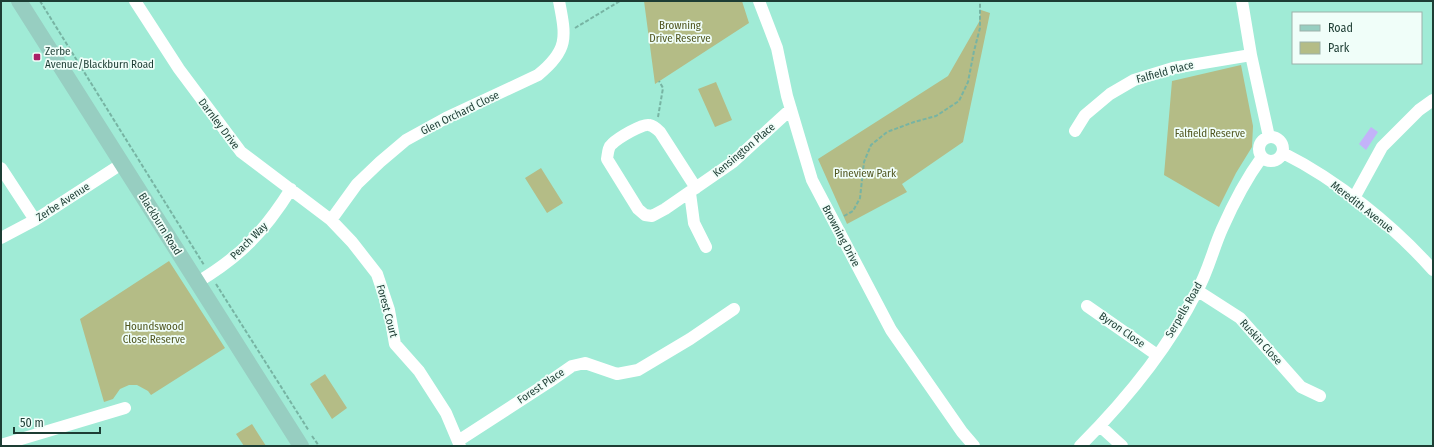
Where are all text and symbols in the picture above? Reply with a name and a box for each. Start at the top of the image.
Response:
legend [1292,12,1422,64]
park label: Browning Drive Reserve [649,19,711,45]
text: Road [1328,21,1353,35]
text: Park [1328,41,1350,55]
place label: Zerbe Avenue/Blackburn Road [45,45,154,71]
marker: Zerbe Avenue/Blackburn Road [32,52,42,62]
street label: Falfield Place [1135,58,1195,86]
street label: Glen Orchard Close [419,88,501,138]
street label: Darnley Drive [196,96,242,152]
street label: Kensington Place [710,120,778,180]
park label: Falfield Reserve [1175,127,1245,140]
park label: Pineview Park [834,167,897,180]
street label: Meredith Avenue [1328,179,1396,235]
street label: Zerbe Avenue [34,180,92,224]
street label: Blackburn Road [136,191,184,257]
street label: Browning Drive [819,203,863,269]
street label: Peach Way [228,220,270,262]
street label: Serpells Road [1163,280,1205,340]
street label: Forest Court [374,283,400,339]
street label: Byron Close [1097,310,1147,350]
street label: Ruskin Close [1237,316,1285,368]
park label: Houndswood Close Reserve [123,320,185,346]
street label: Forest Place [515,366,567,406]
scale bar [14,409,100,435]
text: 50 m [20,416,44,430]

